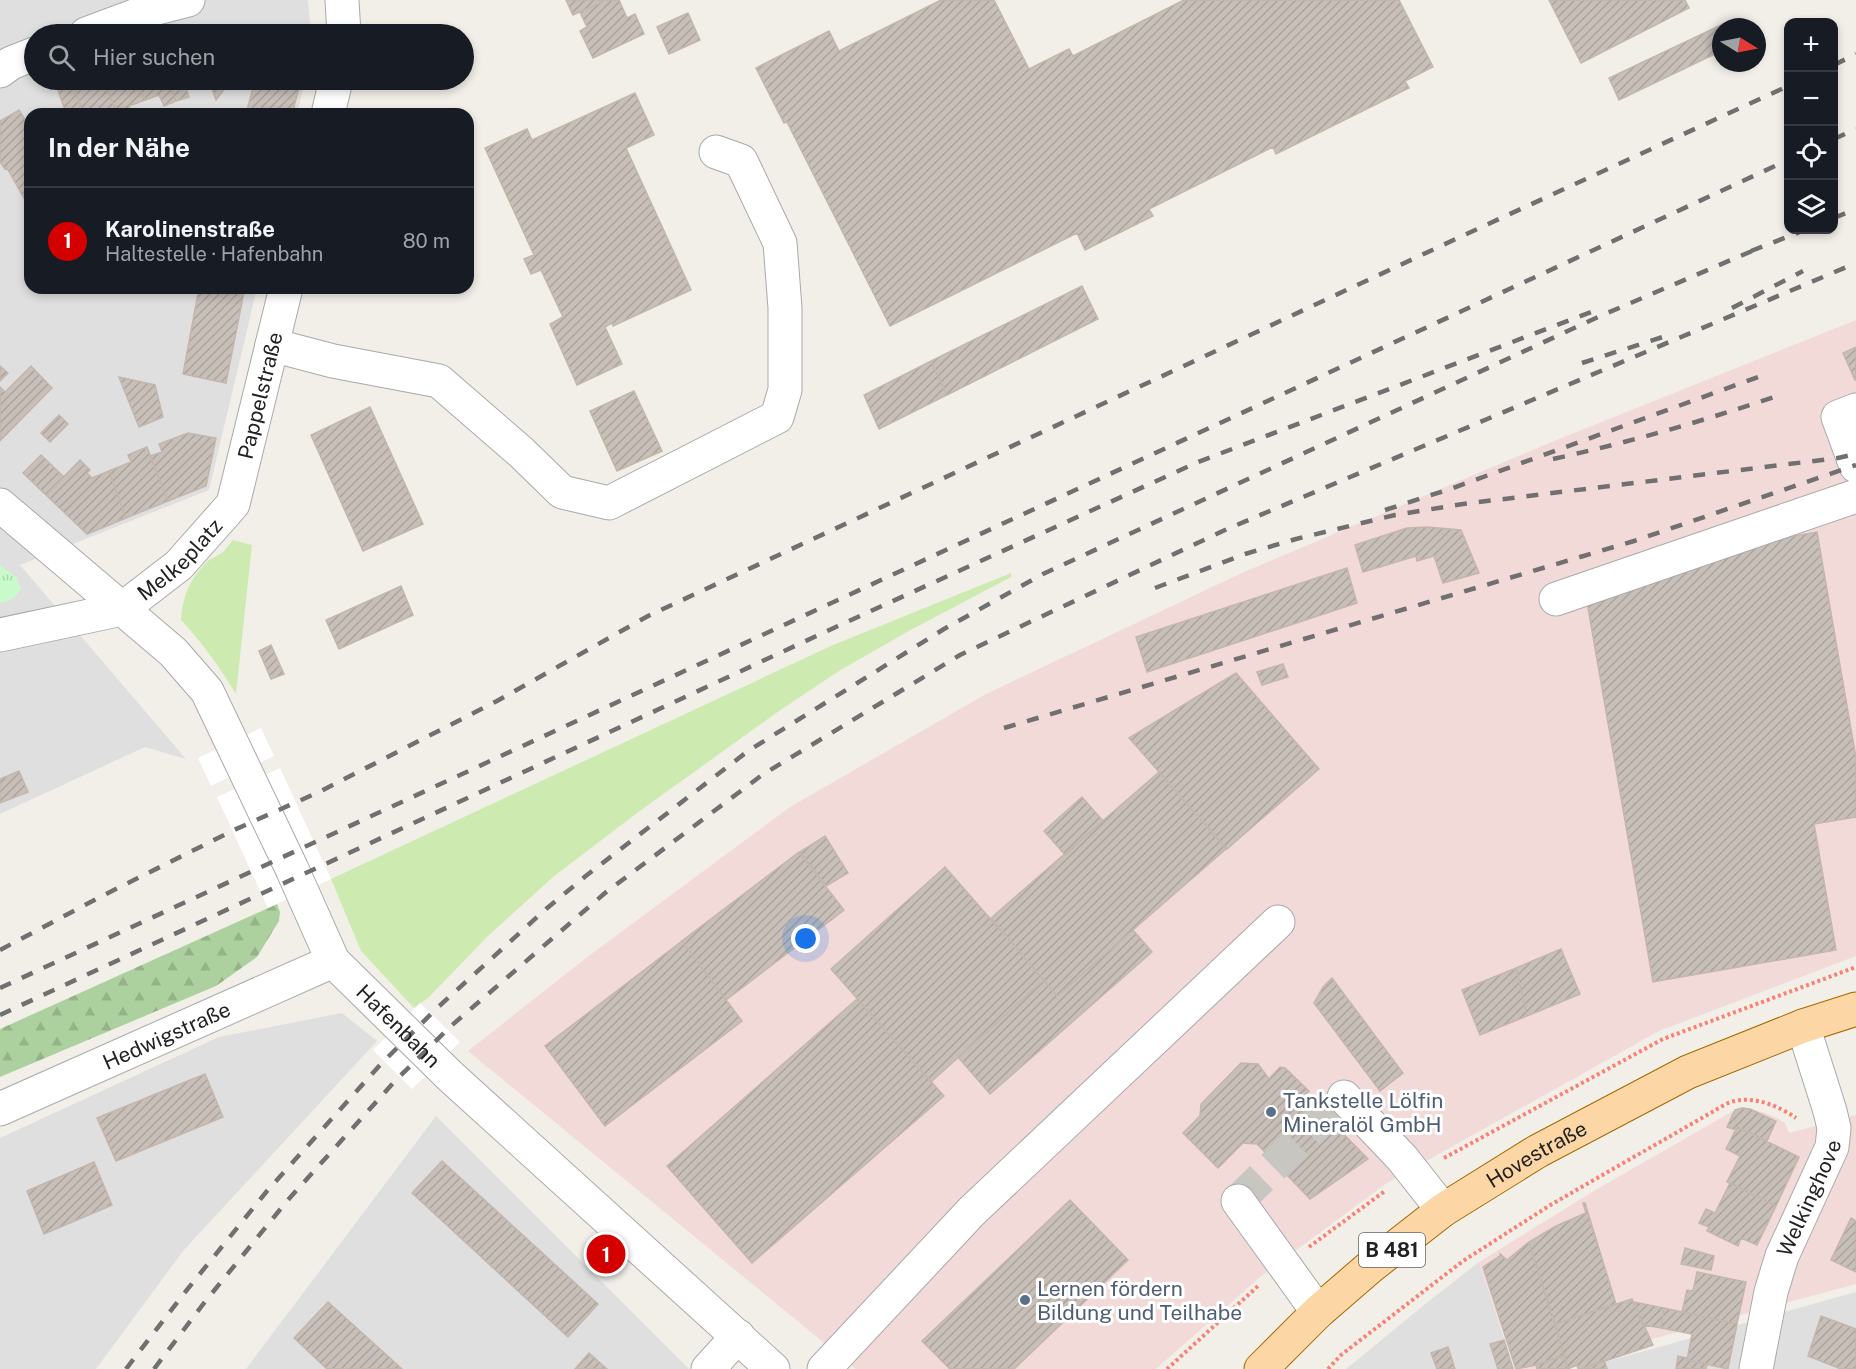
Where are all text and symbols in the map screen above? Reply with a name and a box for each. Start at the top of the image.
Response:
north arrow [1712,18,1766,72]
map controls [1784,18,1838,234]
button: + [1784,18,1838,72]
search box [24,24,474,90]
icon: search [45,41,78,74]
text: Hier suchen [93,44,215,70]
button: − [1784,72,1838,126]
button: locate [1784,126,1838,180]
text: In der Nähe [48,132,190,163]
button: layers [1784,180,1838,234]
text: Karolinenstraße [105,216,275,242]
text: 1 [63,229,72,253]
text: 80 m [403,229,450,253]
text: Haltestelle · Hafenbahn [105,242,323,266]
street label: Pappelstraße [232,329,287,462]
street label: Melkeplatz [132,513,227,605]
your location [791,924,820,953]
street label: Hafenbahn [352,979,446,1072]
street label: Hedwigstraße [99,996,234,1074]
place label: Tankstelle Lölfin Mineralöl GmbH [1283,1088,1443,1137]
marker: Tankstelle Lölfin Mineralöl GmbH [1264,1105,1278,1119]
street label: Hovestraße [1481,1115,1591,1193]
street label: Welkinghove [1771,1139,1845,1260]
pin: 1 [586,1232,626,1276]
road number: B 481 [1359,1233,1425,1267]
place label: Lernen fördern Bildung und Teilhabe [1037,1276,1242,1325]
marker: Lernen fördern Bildung und Teilhabe [1018,1293,1032,1307]

